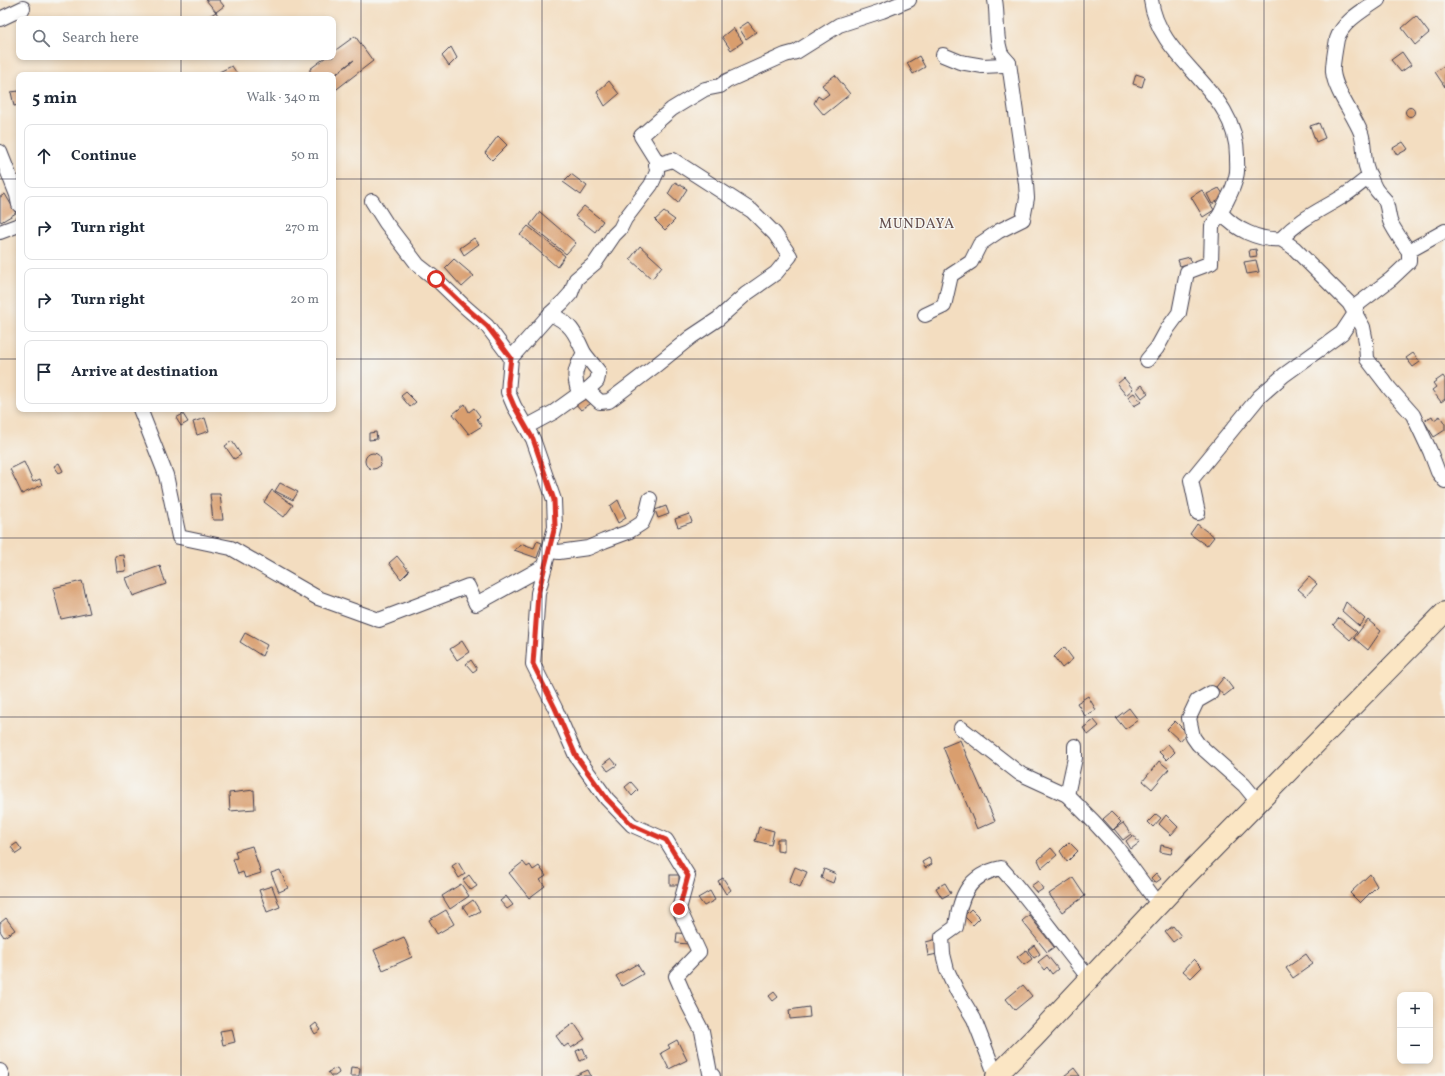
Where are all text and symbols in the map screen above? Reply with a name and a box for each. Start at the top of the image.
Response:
search box [16,16,336,60]
icon: search [30,27,52,49]
text: Search here [62,28,139,49]
text: 5 min [32,87,77,110]
text: Walk · 340 m [247,89,320,107]
icon: ahead [33,145,55,167]
text: Continue [71,146,136,167]
text: 50 m [291,147,319,165]
district label: MUNDAYA [879,215,955,234]
icon: right [33,217,55,239]
text: Turn right [71,218,145,239]
text: 270 m [285,219,319,237]
route start [427,270,445,288]
icon: right [33,289,55,311]
text: Turn right [71,290,145,311]
text: 20 m [290,291,319,309]
icon: arrive [33,361,55,383]
text: Arrive at destination [71,362,218,383]
route end [670,900,688,918]
map controls [1397,992,1433,1064]
button: + [1397,992,1433,1028]
button: − [1397,1028,1433,1064]

